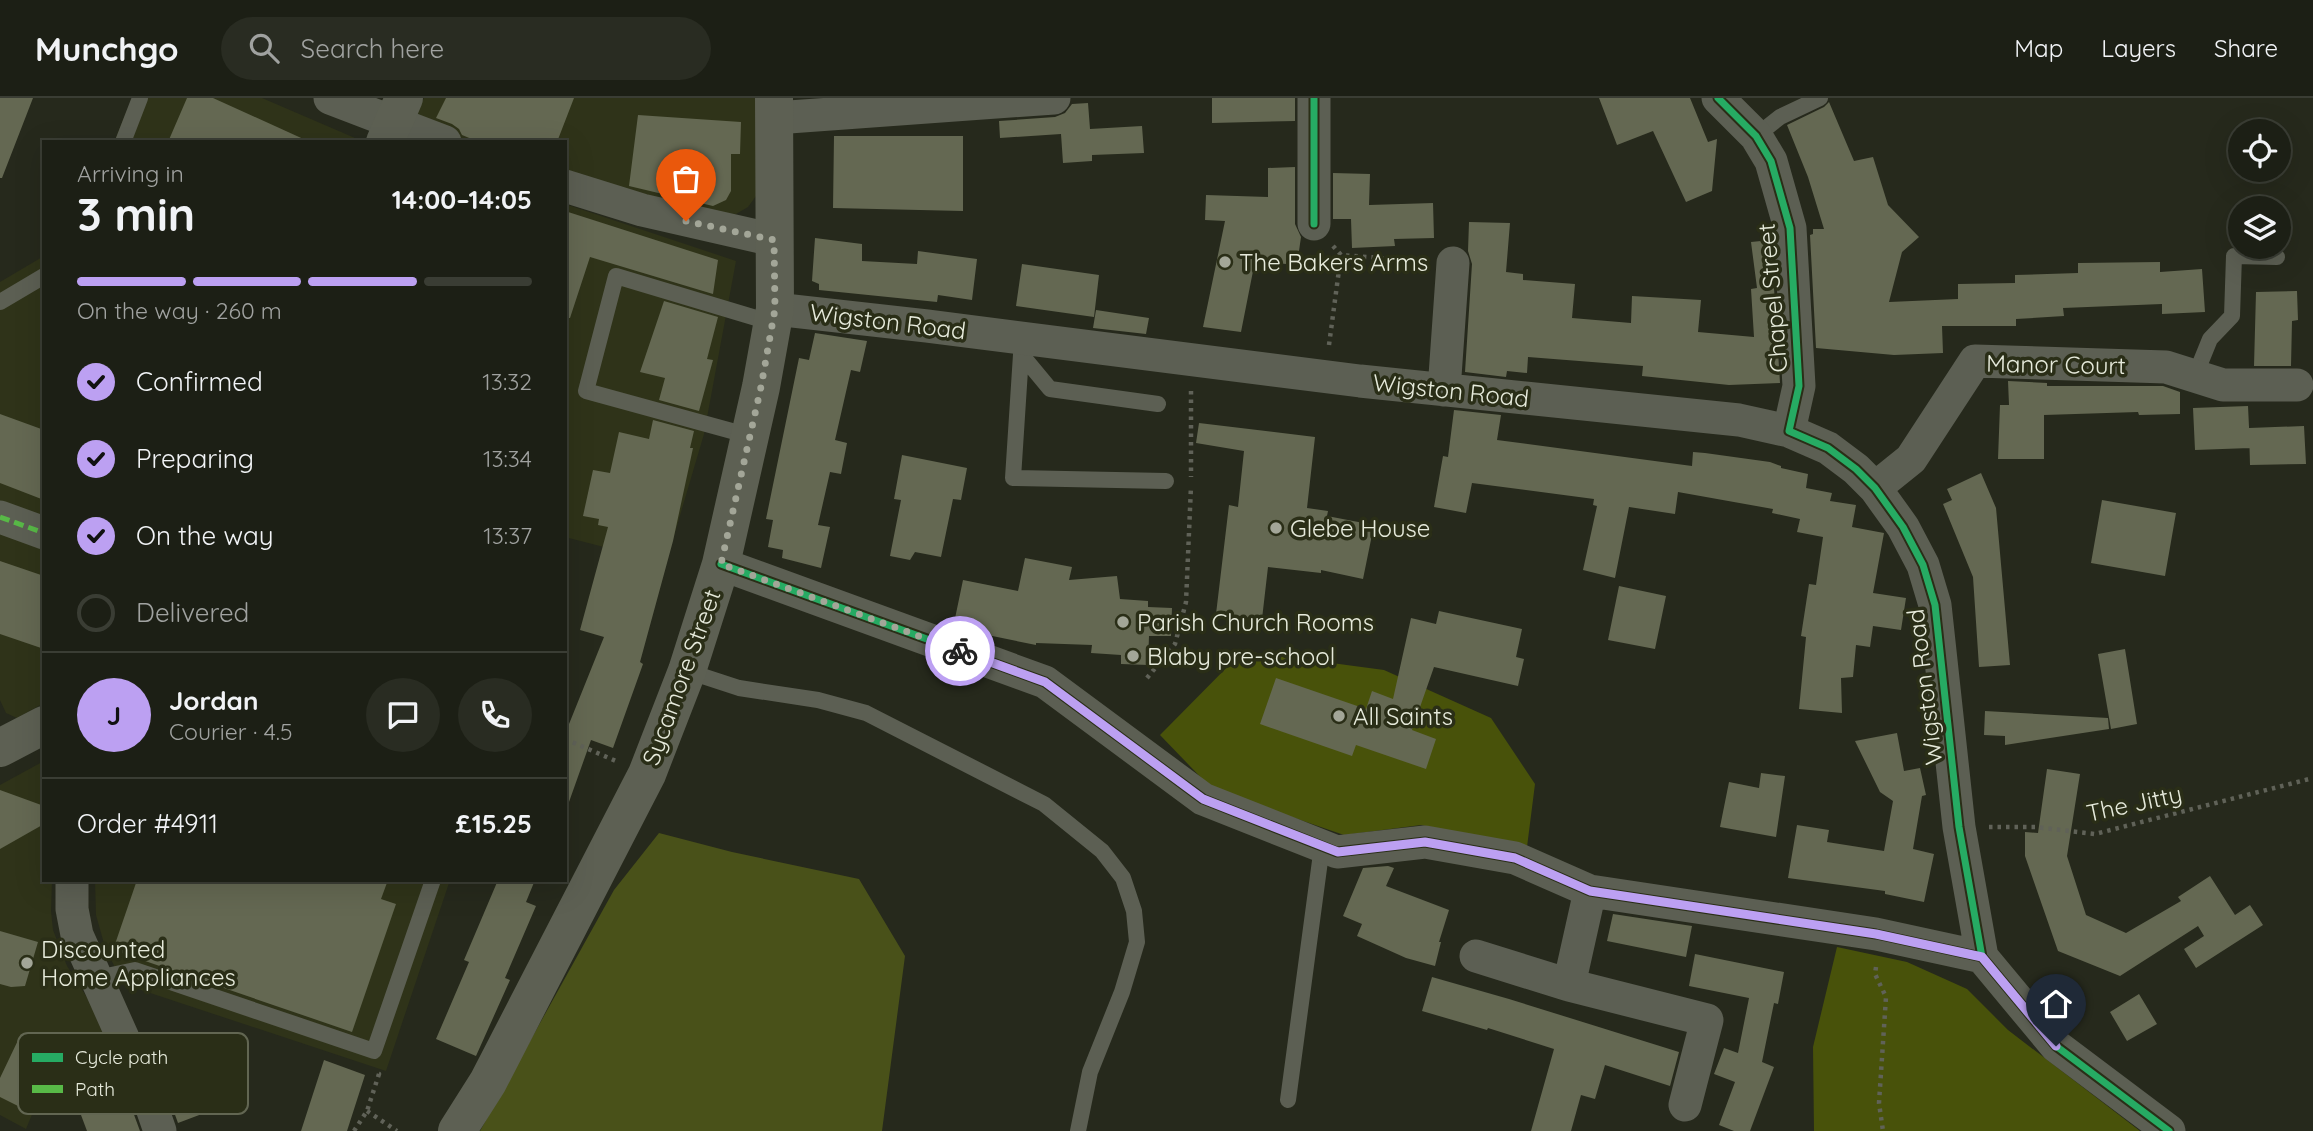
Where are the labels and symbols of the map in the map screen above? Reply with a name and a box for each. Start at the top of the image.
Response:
pin [656,149,716,221]
street label: Chapel Street [1751,222,1793,374]
place label: The Bakers Arms [1239,247,1428,277]
marker: The Bakers Arms [1217,254,1233,270]
street label: Wigston Road [808,297,968,345]
street label: Manor Court [1986,348,2126,380]
street label: Wigston Road [1371,367,1531,413]
place label: Glebe House [1290,513,1430,543]
marker: Glebe House [1268,520,1284,536]
street label: Sycamore Street [635,585,727,769]
place label: Parish Church Rooms [1137,607,1374,637]
street label: Wigston Road [1900,607,1948,767]
marker: Parish Church Rooms [1115,614,1131,630]
courier [925,616,995,686]
place label: Blaby pre-school [1147,641,1335,671]
marker: Blaby pre-school [1125,648,1141,664]
place label: All Saints [1353,701,1453,731]
marker: All Saints [1331,708,1347,724]
street label: The Jitty [2083,778,2185,828]
place label: Discounted Home Appliances [41,934,236,992]
marker: Discounted Home Appliances [19,955,35,971]
pin [2026,974,2086,1046]
legend [18,1033,248,1114]
text: Cycle path [75,1045,168,1069]
text: Path [75,1077,115,1101]

